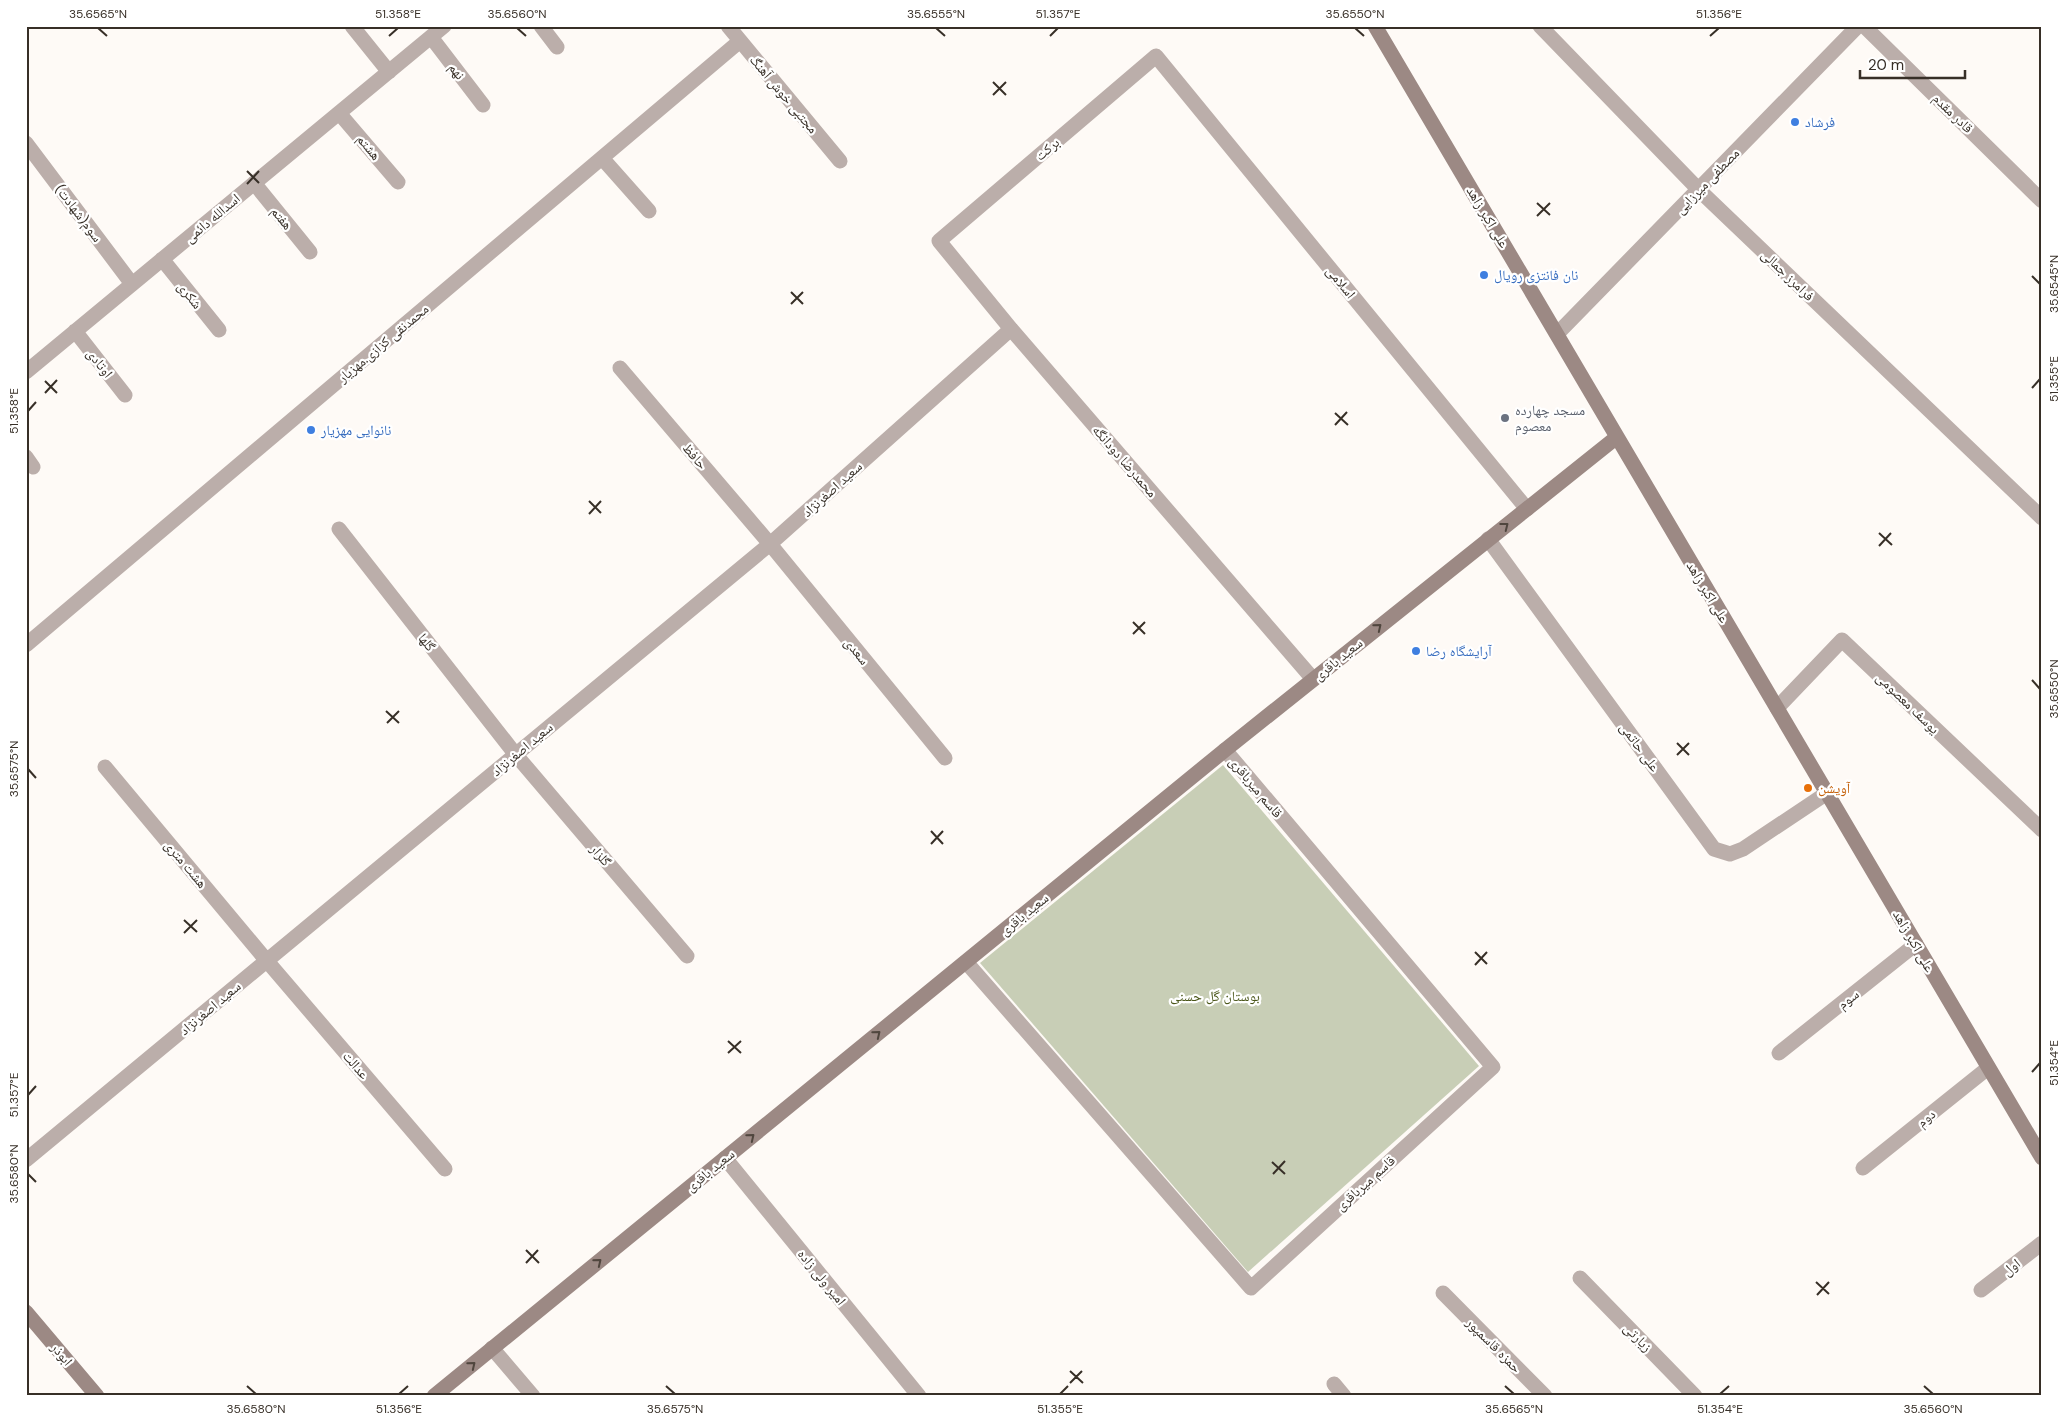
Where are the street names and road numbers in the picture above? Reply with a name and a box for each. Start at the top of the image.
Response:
street label: مجتبی خوش آهنگ [746,51,822,137]
street label: نهم [444,59,469,84]
street label: قادر مقدم [1928,89,1977,138]
street label: هشتم [352,130,385,164]
street label: برکت [1031,133,1063,165]
street label: مصطفی میرزایی [1671,144,1743,218]
street label: سوم(شهادت) [51,181,107,246]
street label: علی اکبر زاهد [1463,183,1513,251]
street label: اسدالله دائمی [180,189,244,247]
street label: هفتم [266,203,297,234]
street label: فرامرز جمالی [1758,245,1818,305]
street label: اسلامی [1322,262,1360,302]
street label: شکری [174,278,206,312]
street label: محمدنقی کزازی.مهزیار [333,300,432,387]
street label: اوتادی [83,345,117,381]
street label: محمدرضا دودانگه [1089,421,1161,501]
street label: حافظ [679,439,711,473]
street label: سعید اصغرنژاد [798,457,866,521]
street label: علی اکبر زاهد [1683,558,1733,626]
street label: گلها [414,629,440,655]
street label: سعدی [840,634,874,668]
street label: سعید باقری [1310,634,1366,684]
street label: یوسف معصومی [1872,668,1944,738]
street label: سعید اصغرنژاد [488,718,556,780]
street label: علی حاتمی [1616,719,1664,775]
street label: قاسم میرباقری [1224,753,1287,822]
street label: هشت متری [161,836,211,892]
street label: گلزار [586,839,616,870]
street label: سعید باقری [996,889,1052,939]
street label: علی اکبر زاهد [1889,907,1939,975]
street label: سعید اصغرنژاد [176,977,244,1039]
street label: سوم [1834,985,1863,1014]
street label: عدالت [339,1047,373,1083]
street label: دوم [1913,1105,1940,1132]
street label: سعید باقری [682,1145,738,1195]
street label: قاسم میرباقری [1331,1151,1399,1215]
street label: امیر ولی زاده [794,1245,850,1309]
street label: اول [1998,1254,2024,1280]
street label: حمزه قاسمپور [1462,1313,1526,1377]
street label: زیارتی [1620,1319,1656,1355]
street label: ابوذر [46,1338,77,1369]

